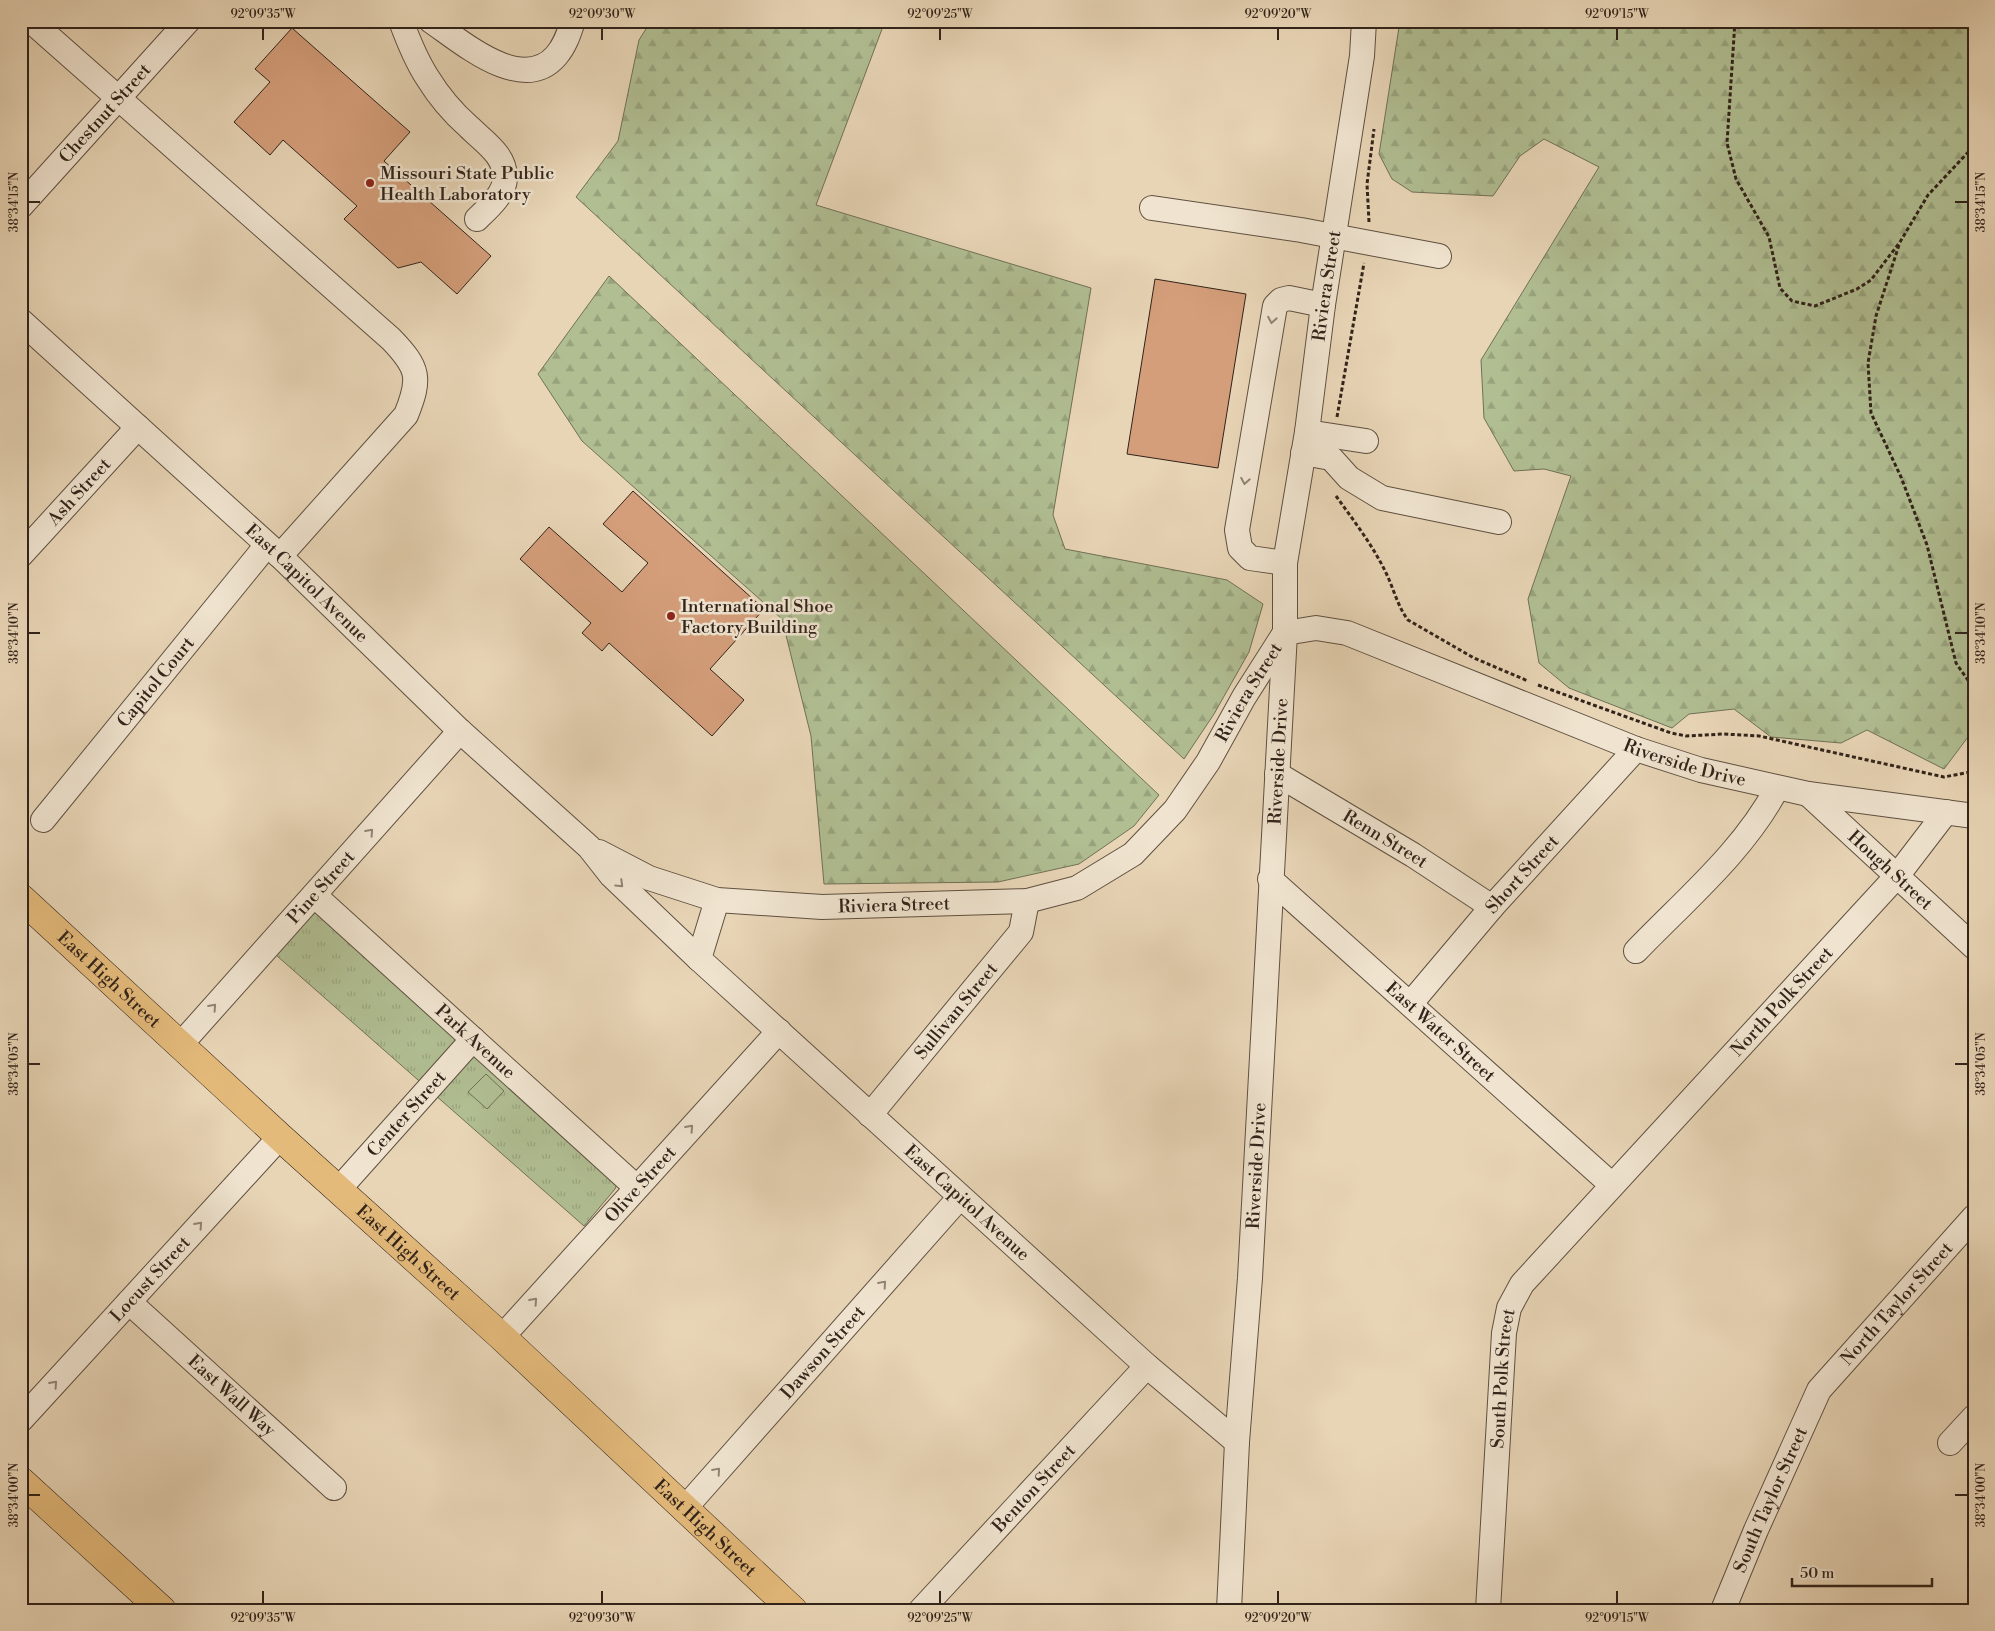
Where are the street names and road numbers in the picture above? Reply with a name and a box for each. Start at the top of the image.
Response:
street label: Chestnut Street [54,58,156,168]
street label: Riviera Street [1307,228,1346,343]
street label: Ash Street [42,452,116,531]
street label: East Capitol Avenue [241,519,374,647]
street label: Capitol Court [112,631,200,732]
street label: Riviera Street [1210,638,1287,746]
street label: Riverside Drive [1263,698,1293,825]
street label: Riverside Drive [1620,734,1748,791]
street label: Renn Street [1338,804,1433,873]
street label: Hough Street [1843,825,1938,915]
street label: Short Street [1480,830,1564,918]
street label: Pine Street [282,845,360,929]
street label: Riviera Street [838,892,951,918]
street label: East High Street [53,926,166,1033]
street label: North Polk Street [1725,941,1838,1061]
street label: Sullivan Street [909,957,1003,1064]
street label: East Water Street [1381,977,1501,1087]
street label: Park Avenue [431,999,520,1084]
street label: Center Street [362,1065,451,1162]
street label: Riverside Drive [1241,1102,1271,1230]
street label: East Capitol Avenue [899,1140,1035,1266]
street label: Olive Street [600,1141,681,1228]
street label: East High Street [351,1200,466,1306]
street label: Locust Street [105,1231,195,1327]
street label: North Taylor Street [1835,1237,1958,1370]
street label: Dawson Street [775,1300,871,1404]
street label: South Polk Street [1486,1306,1520,1449]
street label: East Wall Way [183,1350,281,1441]
street label: South Taylor Street [1728,1423,1813,1576]
street label: Benton Street [987,1439,1081,1538]
street label: East High Street [649,1474,762,1582]

